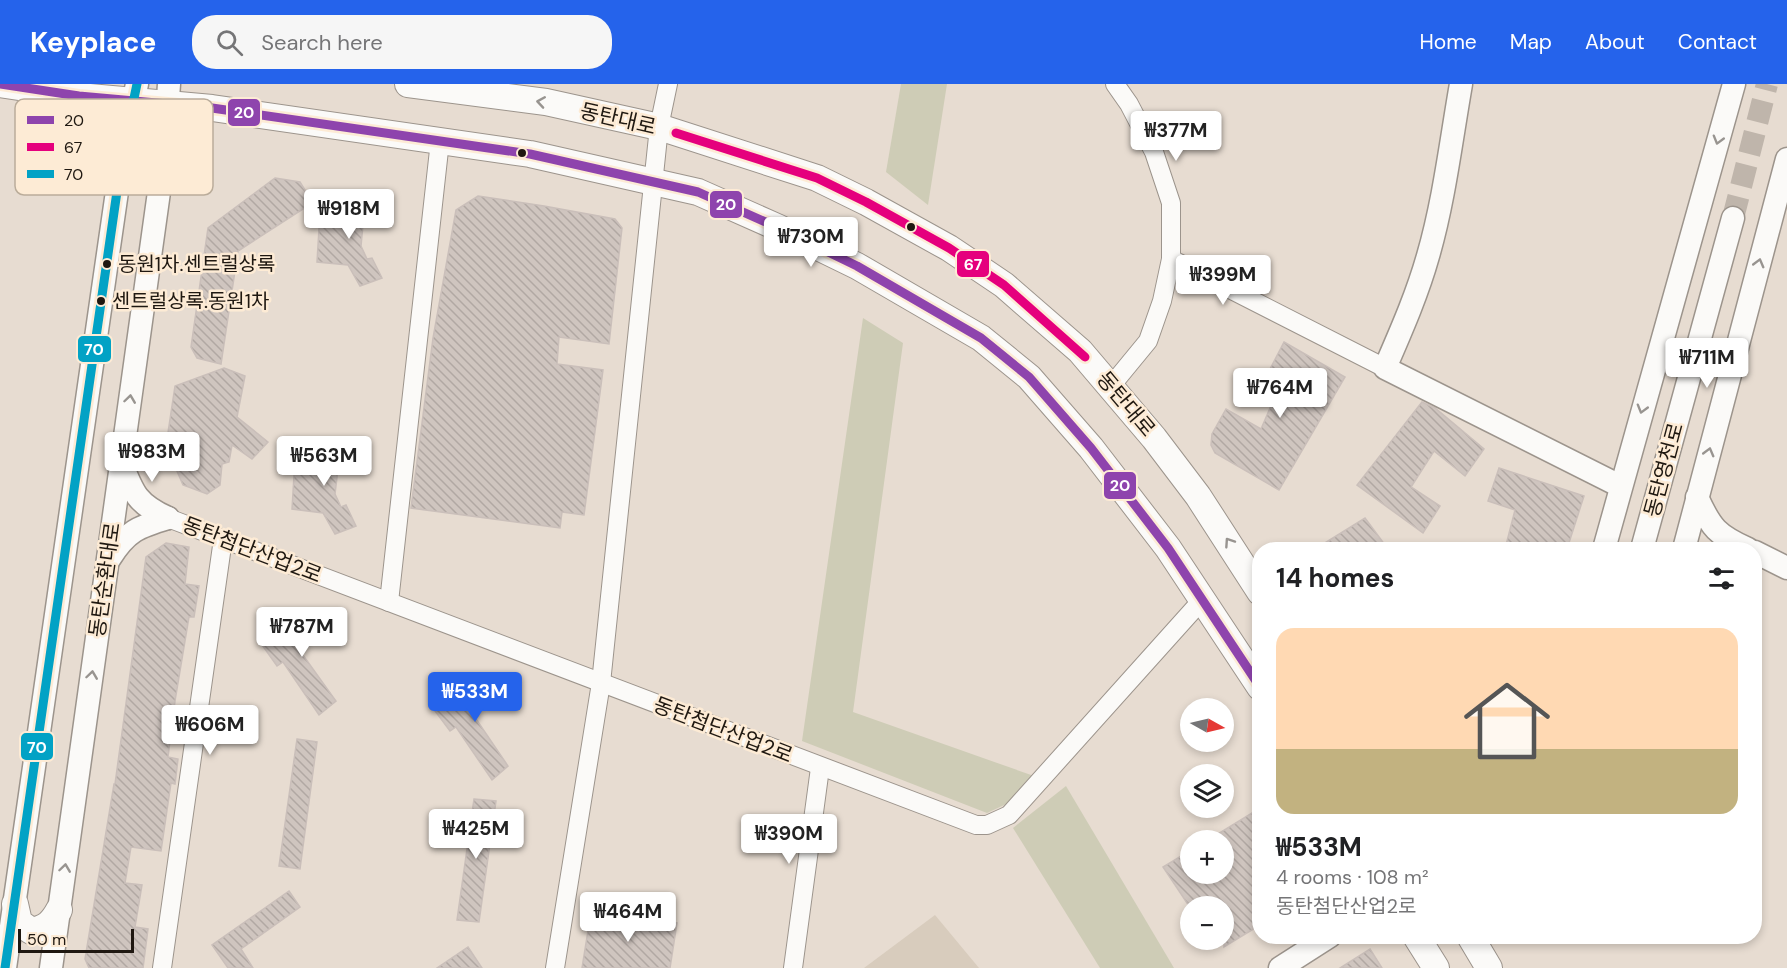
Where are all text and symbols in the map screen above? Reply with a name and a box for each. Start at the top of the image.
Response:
search box [192,15,612,69]
text: Keyplace [30,24,156,61]
icon: search [213,26,246,59]
text: Search here [261,28,383,57]
text: Home [1419,28,1477,56]
text: Map [1510,28,1552,56]
text: About [1585,28,1645,56]
text: Contact [1678,28,1757,56]
one-way arrow [536,96,546,109]
street label: 동탄대로 [577,97,659,141]
line badge: 20 [227,98,261,127]
legend [15,99,213,195]
text: 20 [234,102,254,123]
text: 20 [64,110,84,131]
pin: ₩377M [1134,111,1218,162]
text: ₩377M [1145,117,1207,143]
one-way arrow [1713,134,1725,145]
text: 67 [64,137,82,158]
unlabelled marker [516,147,528,159]
text: 70 [64,164,83,185]
pin: ₩918M [307,189,391,240]
line badge: 20 [709,190,743,219]
text: 20 [716,194,736,215]
text: ₩918M [318,195,380,221]
pin: ₩730M [769,217,853,268]
unlabelled marker [905,221,917,233]
text: ₩730M [778,223,844,249]
line badge: 67 [956,250,990,278]
place label: 동원1차.센트럴상록 [118,251,275,277]
text: 67 [964,254,983,275]
pin: ₩399M [1181,255,1265,306]
marker: 동원1차.센트럴상록 [101,258,113,270]
one-way arrow [1752,259,1765,269]
text: ₩399M [1190,261,1256,287]
place label: 센트럴상록.동원1차 [112,288,269,314]
marker: 센트럴상록.동원1차 [95,295,107,307]
line badge: 70 [77,335,112,363]
pin: ₩711M [1665,338,1749,389]
text: 70 [84,339,104,360]
text: ₩711M [1679,344,1735,370]
street label: 동탄대로 [1090,365,1162,443]
pin: ₩764M [1238,368,1322,419]
text: ₩764M [1247,374,1313,400]
one-way arrow [123,394,136,403]
one-way arrow [1637,403,1649,414]
street label: 동탄영천로 [1638,420,1690,520]
pin: ₩983M [110,432,194,483]
pin: ₩563M [282,436,366,487]
text: ₩983M [119,438,185,464]
text: ₩563M [291,442,357,468]
one-way arrow [1702,447,1714,458]
line badge: 20 [1103,471,1137,500]
text: 20 [1110,475,1130,496]
street label: 동탄첨단산업2로 [178,511,326,589]
street label: 동탄순환대로 [83,521,127,639]
one-way arrow [1225,538,1236,549]
text: 14 homes [1276,561,1394,595]
icon: filters [1705,562,1738,595]
pin: ₩787M [260,607,344,658]
text: ₩787M [270,613,334,639]
icon: home [1453,667,1561,775]
one-way arrow [85,671,97,680]
pin: ₩533M [433,672,517,723]
text: ₩533M [442,678,508,704]
street label: 동탄첨단산업2로 [649,691,797,769]
north arrow [1180,698,1234,752]
map controls [1180,698,1234,950]
pin: ₩606M [168,705,252,756]
text: ₩606M [176,711,244,737]
line badge: 70 [20,732,54,761]
text: 70 [27,737,47,758]
button: layers [1180,764,1234,818]
pin: ₩425M [434,809,518,860]
pin: ₩390M [747,814,831,865]
text: ₩425M [443,815,509,841]
text: ₩390M [755,820,823,846]
button: + [1180,830,1234,884]
text: ₩533M [1276,830,1362,864]
one-way arrow [59,864,71,873]
text: 4 rooms · 108 m² [1276,864,1428,890]
pin: ₩464M [586,892,670,943]
text: 동탄첨단산업2로 [1276,893,1416,919]
button: − [1180,896,1234,950]
text: ₩464M [594,898,662,924]
scale bar [18,926,134,954]
text: 50 m [27,929,66,950]

